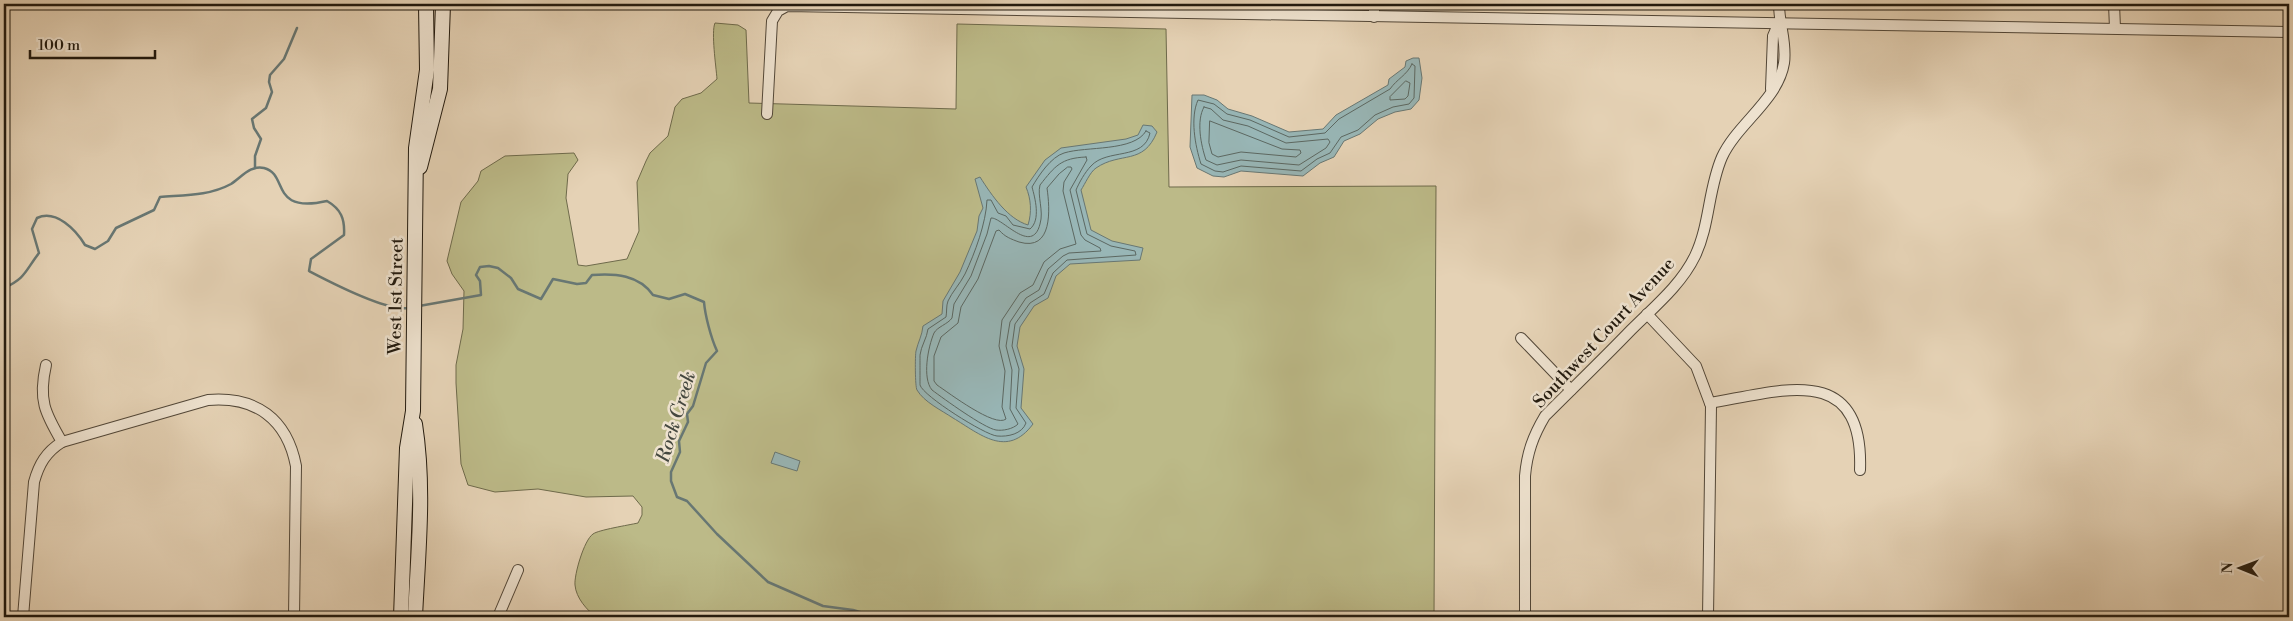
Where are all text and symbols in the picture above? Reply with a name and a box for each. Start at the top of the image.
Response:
scale bar [30,28,155,60]
text: 100 m [38,36,80,55]
street label: West 1st Street [383,237,409,356]
street label: Southwest Court Avenue [1528,253,1680,413]
water label: Rock Creek [650,368,701,467]
north arrow [2216,544,2266,594]
text: N [2219,562,2237,573]

